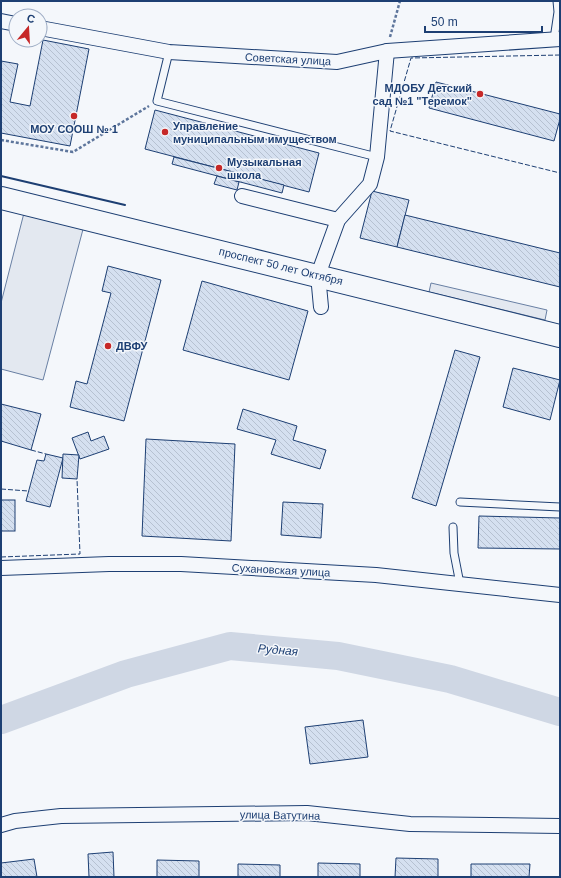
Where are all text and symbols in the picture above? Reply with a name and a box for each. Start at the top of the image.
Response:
north arrow [8,8,48,48]
scale bar [425,8,542,34]
text: С [25,12,37,25]
text: 50 m [431,15,458,29]
street label: Советская улица [245,51,332,67]
place label: МДОБУ Детский сад №1 "Теремок" [373,82,472,107]
marker: МДОБУ Детский сад №1 "Теремок" [475,89,485,99]
marker: МОУ СООШ № 1 [69,111,79,121]
place label: Управление муниципальным имуществом [173,120,337,145]
place label: МОУ СООШ № 1 [30,123,118,135]
marker: Управление муниципальным имуществом [160,127,170,137]
place label: Музыкальная школа [227,156,302,181]
marker: Музыкальная школа [214,163,224,173]
street label: проспект 50 лет Октября [218,245,344,287]
place label: ДВФУ [116,340,147,352]
marker: ДВФУ [103,341,113,351]
street label: Сухановская улица [231,561,332,579]
water label: Рудная [257,641,299,659]
street label: улица Ватутина [240,808,321,822]

